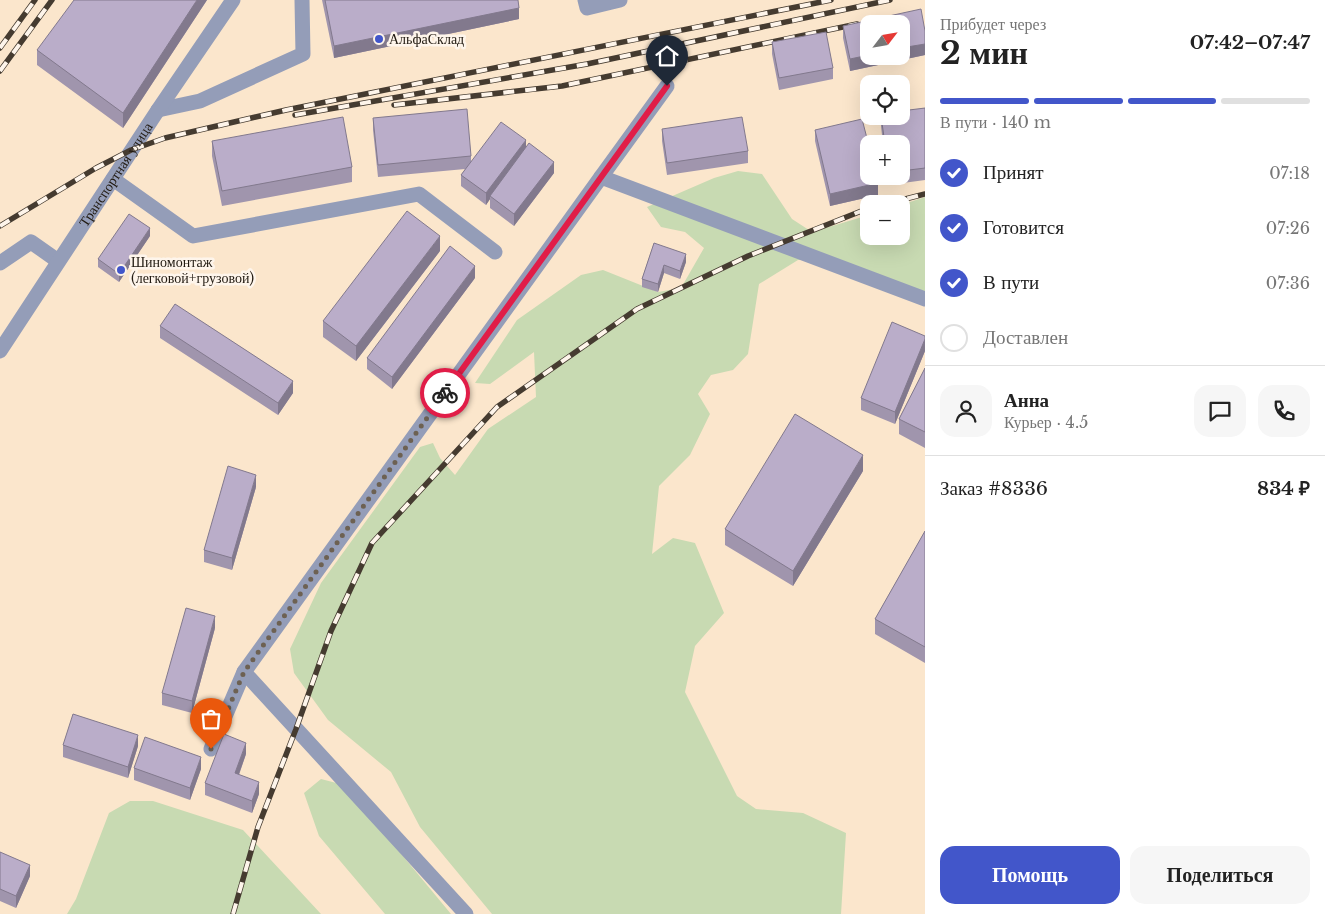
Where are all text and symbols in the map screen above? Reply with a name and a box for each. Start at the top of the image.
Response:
text: Прибудет через [940,14,1046,34]
north arrow [860,15,910,65]
map controls [860,15,910,245]
place label: АльфаСклад [389,30,464,48]
text: 07:42–07:47 [1190,31,1310,54]
marker: АльфаСклад [373,33,385,45]
text: 2 мин [940,33,1028,73]
pin [646,35,688,86]
icon: home [653,42,681,70]
button: locate [860,75,910,125]
text: В пути · 140 m [940,112,1051,132]
street label: Транспортная улица [75,118,157,230]
button: + [860,135,910,185]
icon: check [940,159,968,187]
text: Принят [983,161,1044,184]
text: 07:18 [1269,163,1310,183]
button: − [860,195,910,245]
icon: check [940,214,968,242]
text: Готовится [983,216,1064,239]
text: 07:26 [1266,218,1310,238]
place label: Шиномонтаж (легковой+грузовой) [131,253,254,287]
marker: Шиномонтаж (легковой+грузовой) [115,264,127,276]
icon: check [940,269,968,297]
text: В пути [983,271,1039,294]
text: 07:36 [1266,273,1310,293]
text: Доставлен [983,326,1068,349]
courier [420,368,470,418]
icon: bike [431,379,459,407]
button: person [940,385,992,437]
button: chat [1194,385,1246,437]
button: phone [1258,385,1310,437]
text: Анна [1004,389,1049,412]
text: Курьер · 4.5 [1004,412,1088,432]
text: Заказ #8336 [940,477,1048,500]
text: 834 ₽ [1257,477,1310,500]
pin [190,698,232,749]
icon: bag [197,705,225,733]
button: Помощь [940,846,1120,904]
button: Поделиться [1130,846,1310,904]

